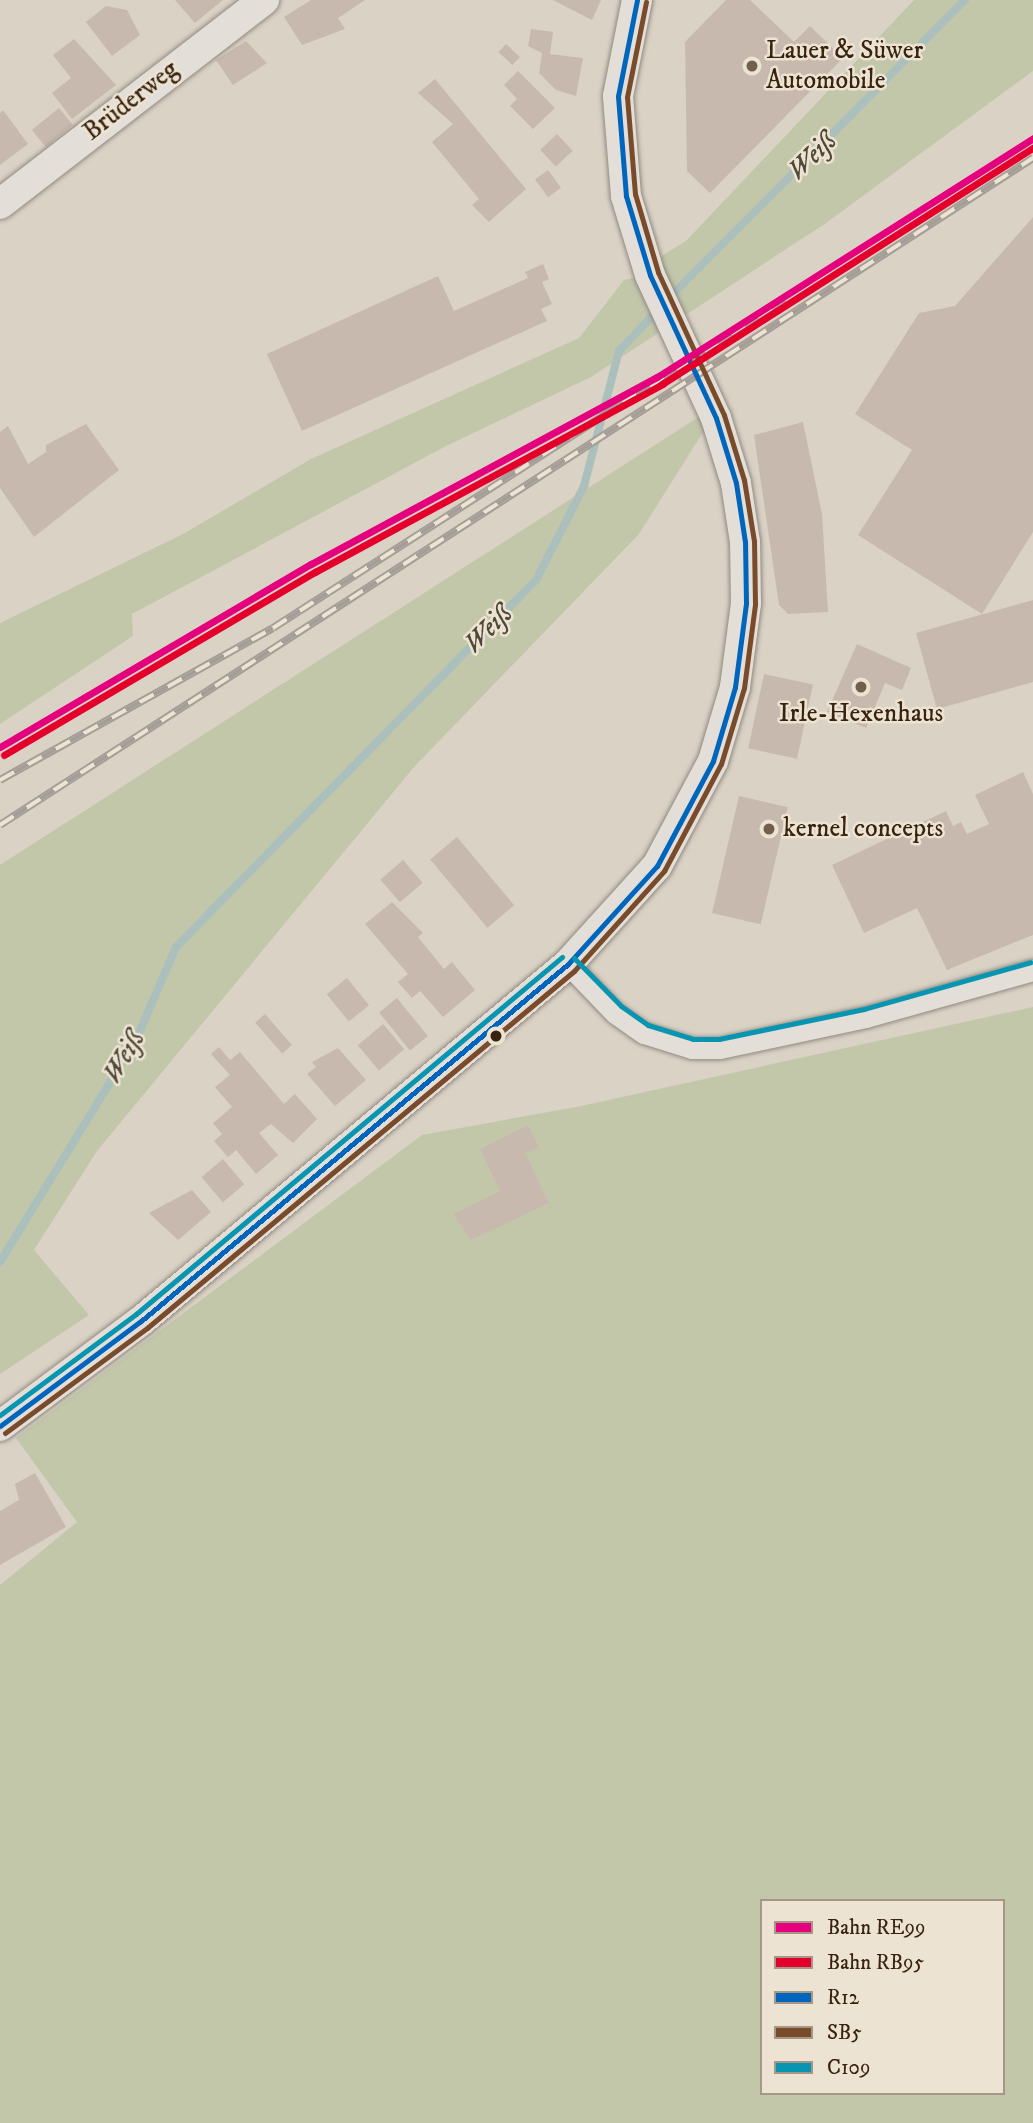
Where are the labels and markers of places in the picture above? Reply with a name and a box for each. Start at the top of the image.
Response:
place label: Lauer & Süwer Automobile [766,35,923,96]
marker: Lauer & Süwer Automobile [744,58,760,74]
marker: Irle-Hexenhaus [853,679,869,695]
place label: Irle-Hexenhaus [779,698,943,730]
place label: kernel concepts [783,813,943,845]
marker: kernel concepts [761,821,777,837]
unlabelled marker [489,1029,503,1043]

